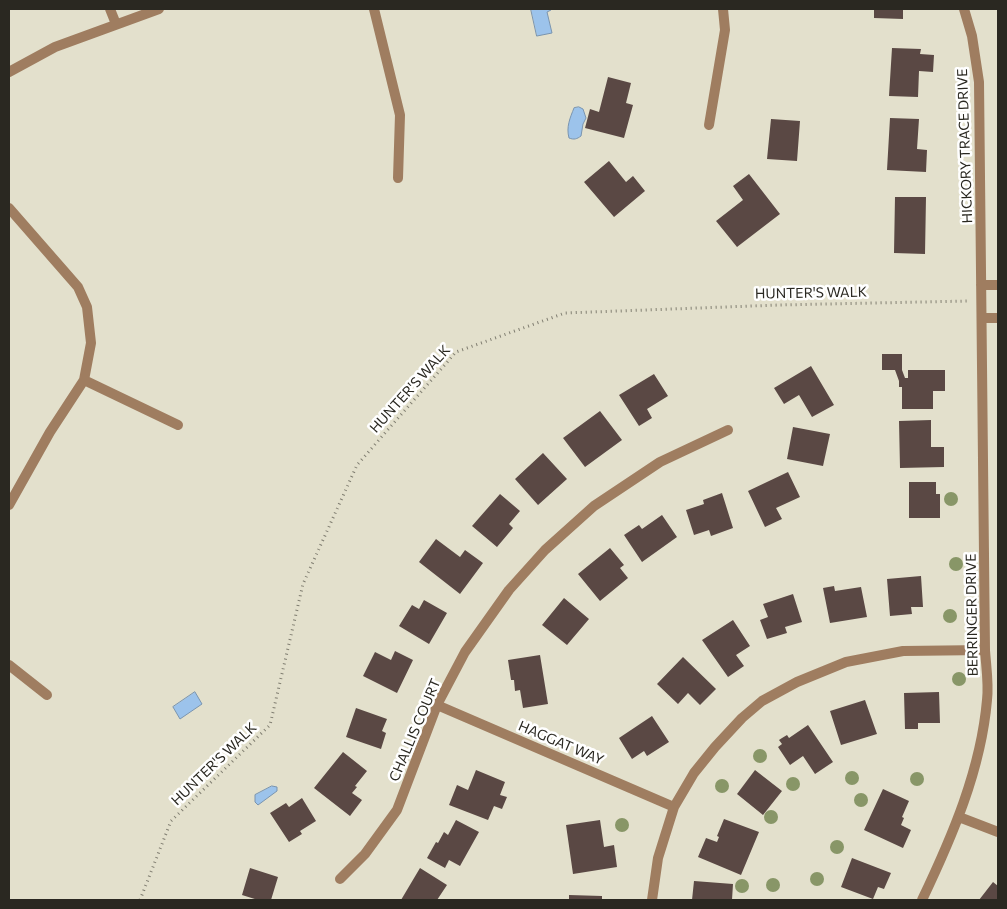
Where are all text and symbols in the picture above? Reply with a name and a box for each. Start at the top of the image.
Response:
street label: HICKORY TRACE DRIVE [954,68,976,224]
street label: HUNTER'S WALK [755,284,867,302]
street label: HUNTER'S WALK [366,342,454,436]
street label: BERRINGER DRIVE [963,553,981,677]
street label: CHALLIS COURT [386,676,444,784]
street label: HAGGAT WAY [516,717,606,769]
street label: HUNTER'S WALK [168,719,260,809]

